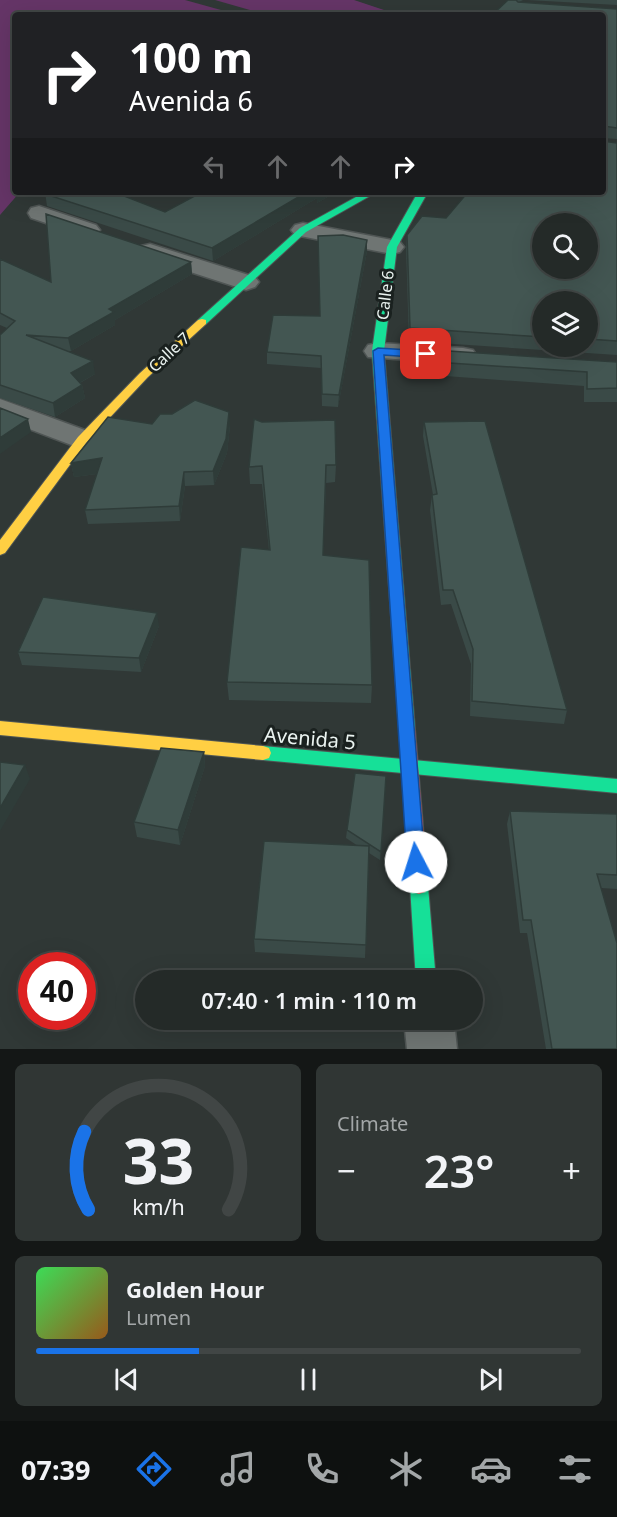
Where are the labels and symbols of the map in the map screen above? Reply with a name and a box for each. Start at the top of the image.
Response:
street label: Calle 6 [371,269,399,321]
street label: Calle 7 [143,327,195,377]
pin [400,328,451,379]
street label: Avenida 5 [263,721,357,755]
position arrow [384,830,448,894]
speed limit sign: 40 [18,952,96,1030]

